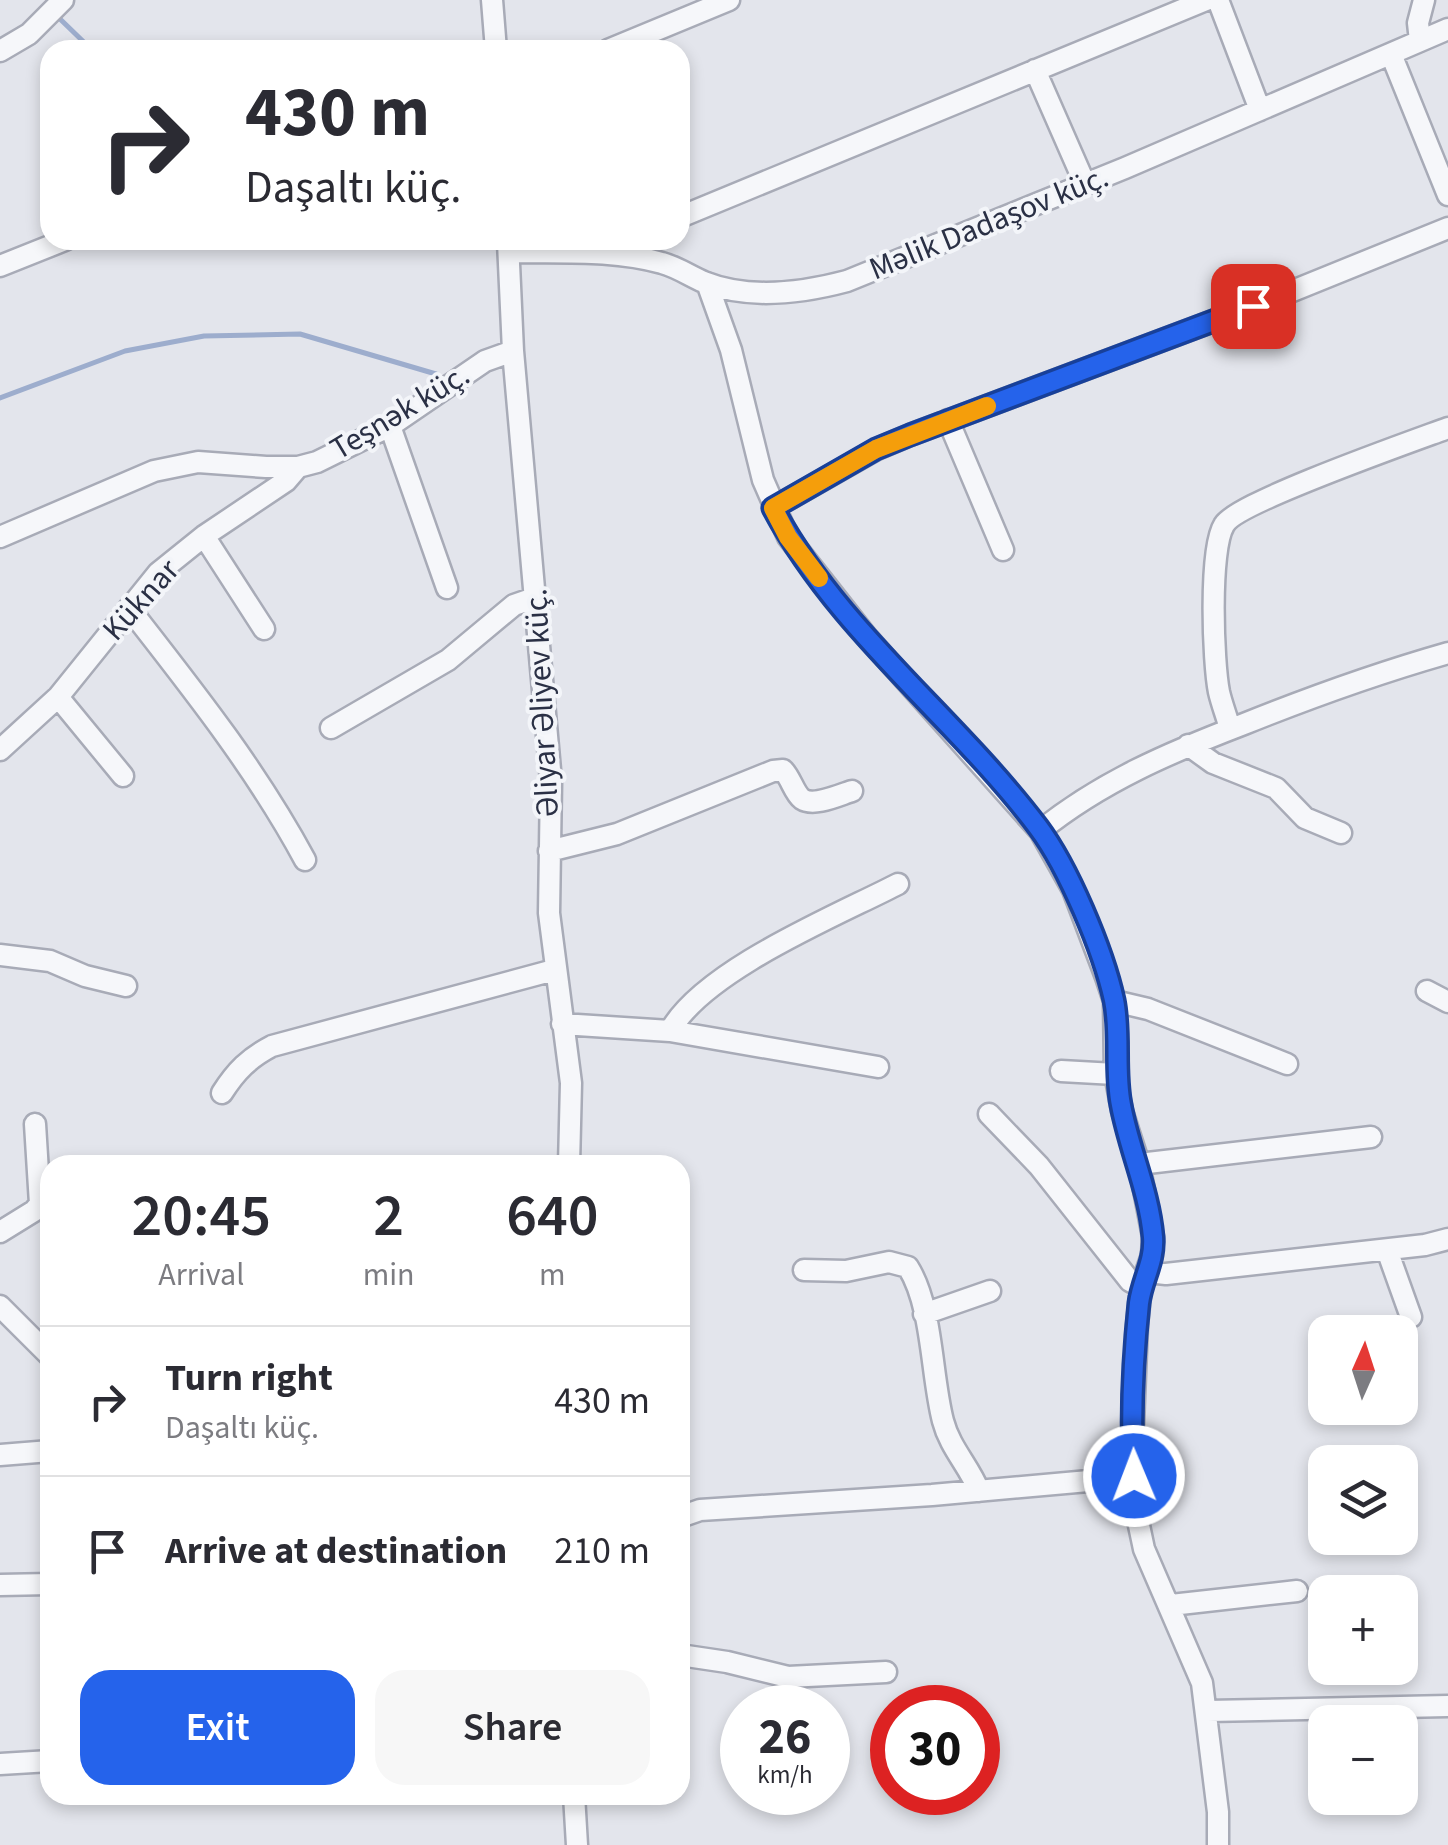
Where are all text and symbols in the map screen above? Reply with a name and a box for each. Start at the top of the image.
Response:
text: 430 m [245,63,430,163]
icon: right [80,80,210,210]
street label: Məlik Dadaşov küç. [862,154,1116,292]
text: Daşaltı küç. [245,156,462,220]
pin [1211,264,1296,349]
icon: arrive [1226,279,1281,334]
street label: Teşnək küç. [322,352,478,472]
street label: Küknar [92,548,191,651]
street label: Əliyar Əliyev küç. [513,587,571,819]
text: 20:45 [132,1174,271,1259]
text: 2 [373,1174,404,1259]
text: 640 [506,1174,598,1259]
text: Arrival [158,1252,244,1298]
text: min [363,1252,415,1298]
text: m [539,1252,566,1298]
north arrow [1308,1315,1418,1425]
map controls [1308,1315,1418,1815]
text: Turn right [165,1351,333,1405]
icon: right [80,1374,135,1429]
text: 430 m [554,1374,650,1428]
text: Daşaltı küç. [165,1405,319,1451]
position arrow [1082,1424,1186,1528]
button: layers [1308,1445,1418,1555]
icon: arrive [80,1524,135,1579]
text: Arrive at destination [165,1524,507,1578]
text: 210 m [554,1524,650,1578]
button: + [1308,1575,1418,1685]
button: Exit [80,1670,355,1785]
button: Share [375,1670,650,1785]
speed limit sign: 30 [870,1685,1000,1815]
text: 26 [759,1702,811,1773]
button: − [1308,1705,1418,1815]
text: km/h [757,1757,813,1793]

